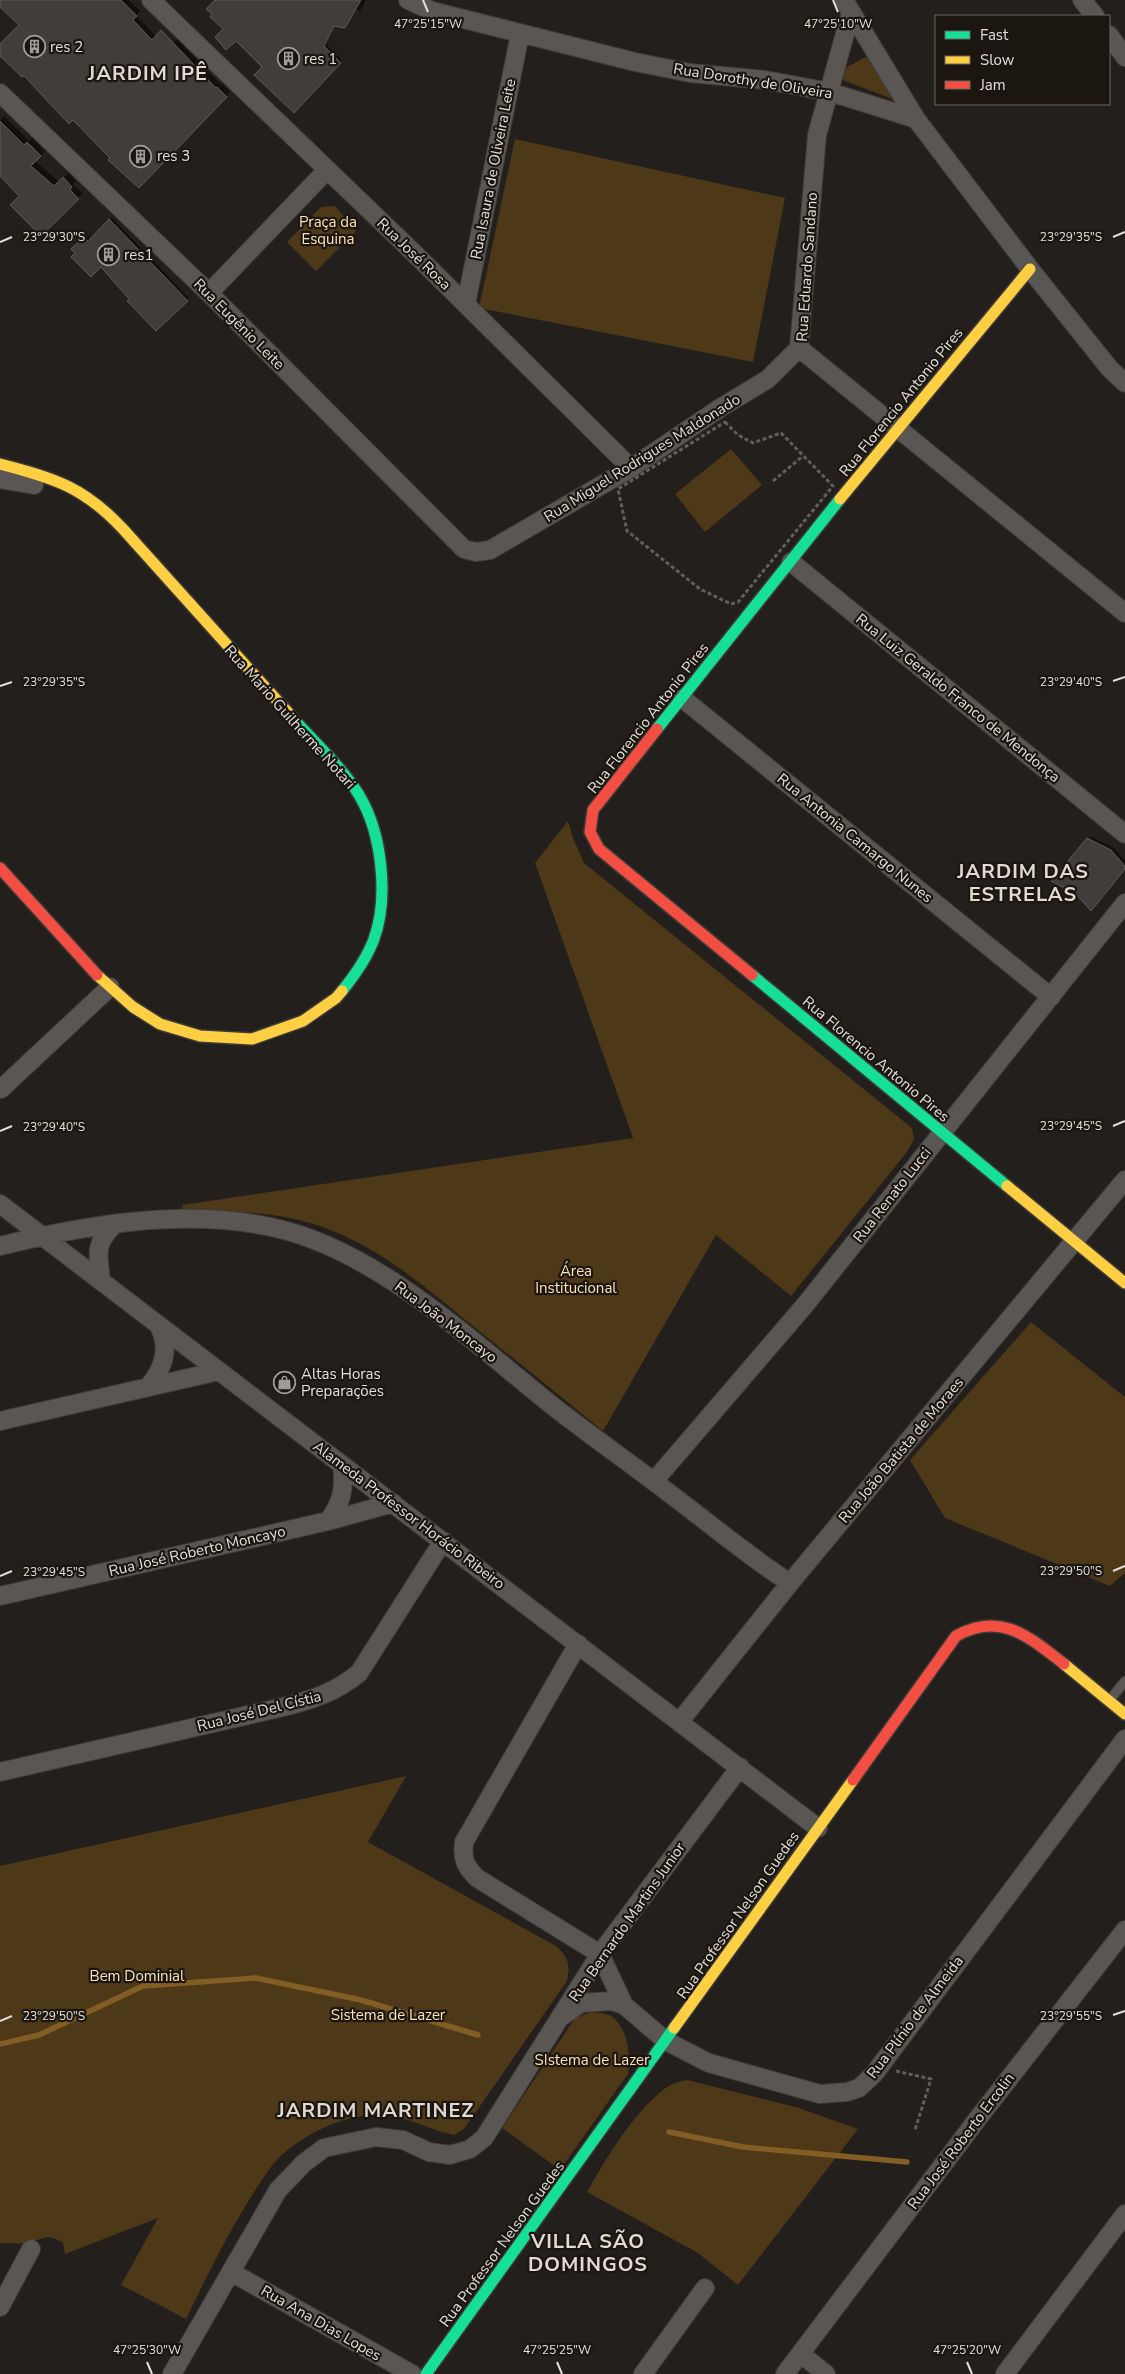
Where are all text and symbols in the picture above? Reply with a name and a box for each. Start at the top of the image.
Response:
legend [935,15,1110,105]
text: 47°25'15"W [394,16,462,32]
text: 47°25'10"W [804,16,872,32]
text: Fast [980,25,1009,45]
building icon: res 2 [22,35,46,59]
place label: res 2 [50,37,83,57]
building icon: res 1 [276,47,300,71]
place label: res 1 [304,49,337,69]
text: Slow [980,50,1015,70]
street label: Rua Dorothy de Oliveira [672,59,834,103]
district label: JARDIM IPÊ [87,60,208,87]
text: Jam [979,75,1006,95]
street label: Rua Isaura de Oliveira Leite [466,77,520,261]
building icon: res 3 [129,144,153,168]
place label: res 3 [157,146,190,166]
street label: Rua Eduardo Sandano [792,192,822,342]
park label: Praça da Esquina [299,212,357,249]
street label: Rua José Rosa [373,214,455,294]
text: 23°29'30"S [23,229,85,245]
text: 23°29'35"S [1040,229,1102,245]
building icon: res1 [96,243,120,267]
place label: res1 [124,245,153,265]
street label: Rua Eugênio Leite [189,274,289,374]
street label: Rua Florencio Antonio Pires [835,323,967,481]
street label: Rua Miguel Rodrigues Maldonado [540,389,744,527]
street label: Rua Luiz Geraldo Franco de Mendonça [852,609,1064,787]
street label: Rua Florencio Antonio Pires [583,638,713,798]
street label: Rua Mario Guilherme Notari [220,641,360,793]
text: 23°29'35"S [23,674,85,690]
text: 23°29'40"S [1040,674,1102,690]
street label: Rua Antonia Camargo Nunes [773,769,937,907]
district label: JARDIM DAS ESTRELAS [956,858,1089,908]
street label: Rua Florencio Antonio Pires [798,992,954,1126]
text: 23°29'45"S [1040,1118,1102,1134]
text: 23°29'40"S [23,1119,85,1135]
street label: Rua Renato Lucci [849,1143,935,1247]
park label: Área Institucional [535,1261,617,1298]
street label: Rua João Moncayo [390,1277,502,1367]
place label: Altas Horas Preparações [301,1364,384,1401]
shop icon: Altas Horas Preparações [273,1371,297,1395]
street label: Rua João Batista de Moraes [834,1373,968,1527]
street label: Alameda Professor Horácio Ribeiro [309,1436,509,1594]
street label: Rua José Roberto Moncayo [107,1521,287,1581]
text: 23°29'50"S [1040,1563,1102,1579]
text: 23°29'45"S [23,1564,85,1580]
street label: Rua José Del Cístia [195,1686,323,1736]
street label: Rua Professor Nelson Guedes [672,1827,804,2003]
street label: Rua Bernardo Martins Junior [564,1838,690,2006]
street label: Rua Plínio de Almeida [862,1952,968,2082]
park label: Bem Dominial [90,1966,185,1986]
park label: Sistema de Lazer [331,2005,446,2025]
text: 23°29'50"S [23,2008,85,2024]
text: 23°29'55"S [1040,2008,1102,2024]
park label: SIstema de Lazer [535,2050,650,2070]
street label: Rua José Roberto Ercolin [903,2069,1019,2213]
district label: JARDIM MARTINEZ [277,2097,474,2124]
street label: Rua Professor Nelson Guedes [435,2157,569,2331]
district label: VILLA SÃO DOMINGOS [528,2228,648,2278]
street label: Rua Ana Dias Lopes [257,2280,385,2366]
text: 47°25'30"W [113,2342,181,2358]
text: 47°25'25"W [523,2342,591,2358]
text: 47°25'20"W [933,2342,1001,2358]

